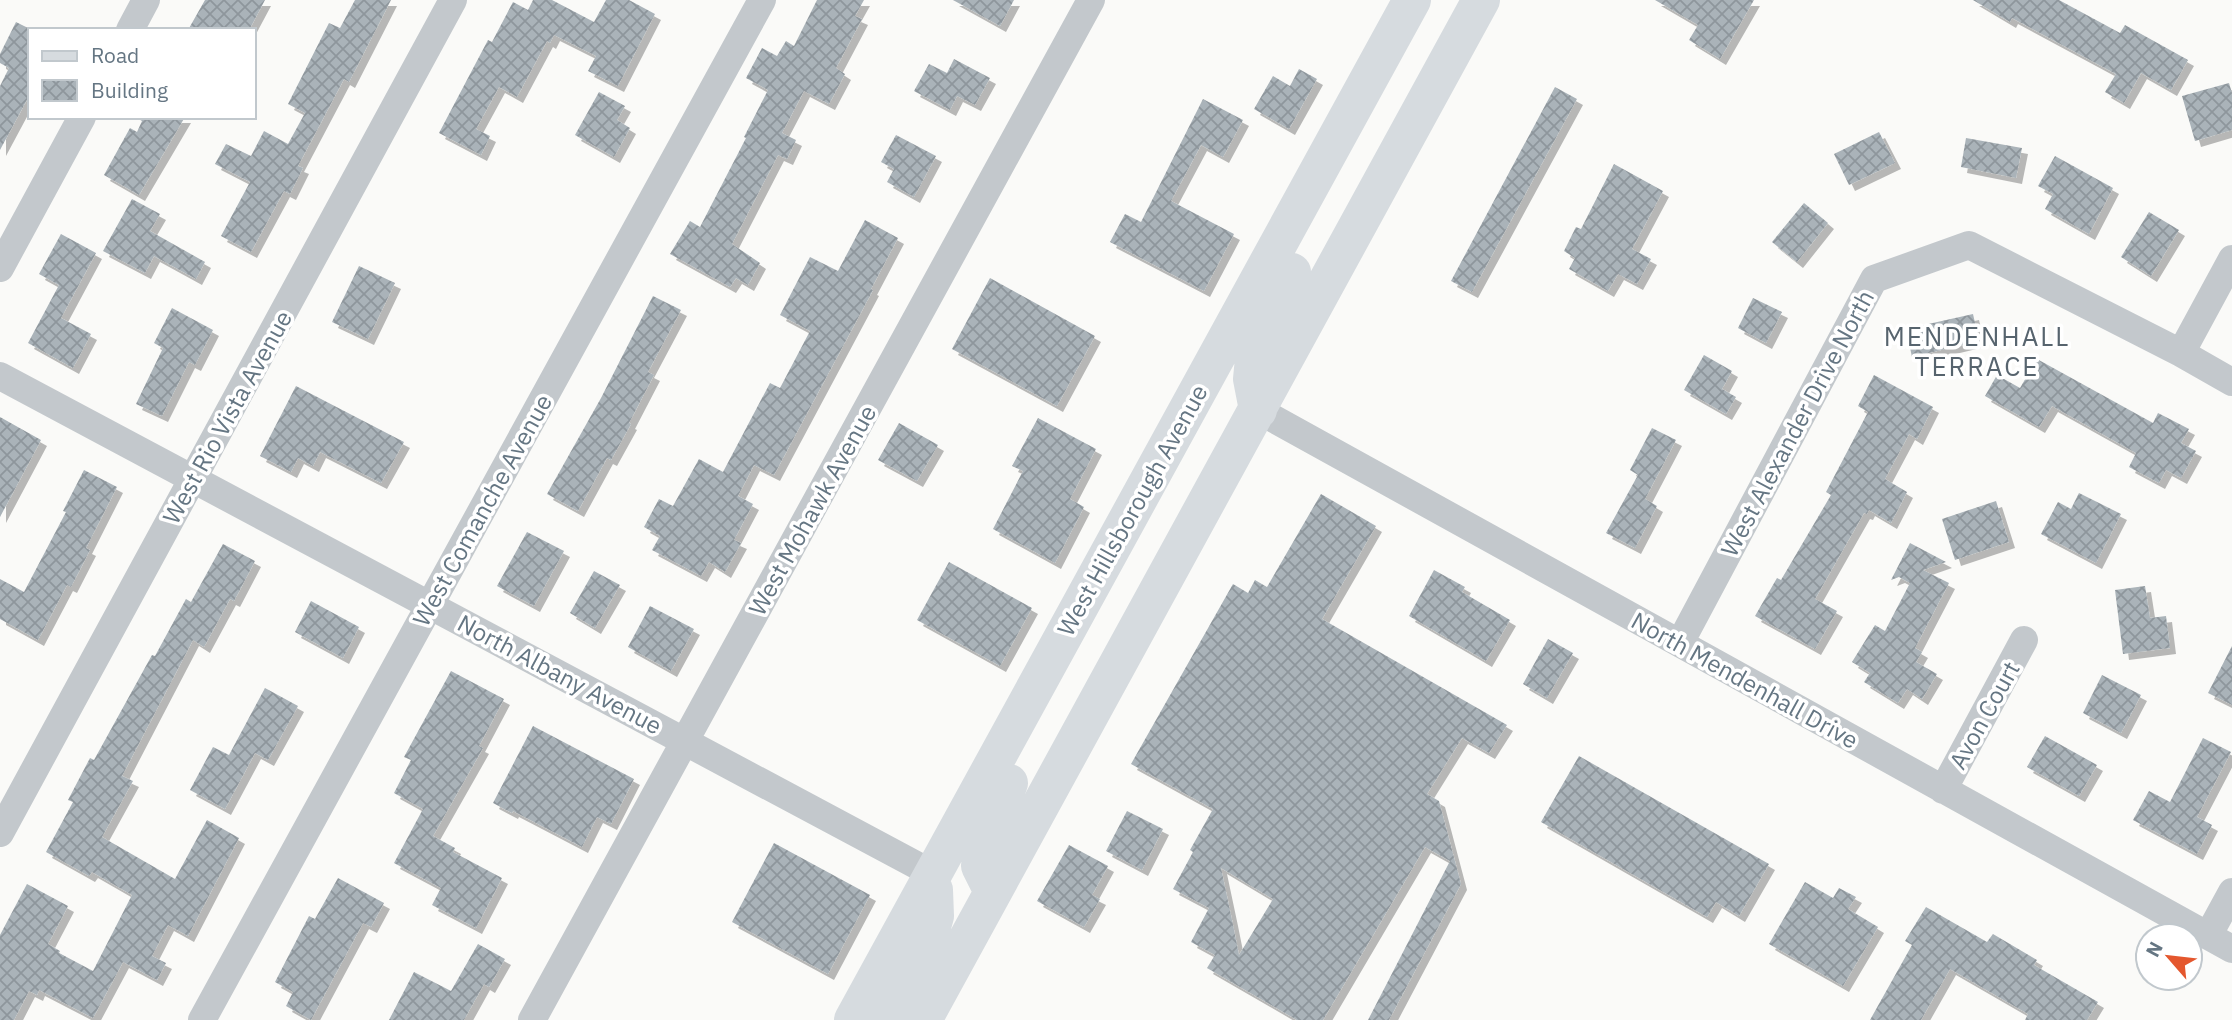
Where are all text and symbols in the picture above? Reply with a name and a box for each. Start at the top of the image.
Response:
legend [28,28,256,119]
text: Road [91,41,139,69]
text: Building [91,76,168,104]
street label: West Alexander Drive North [1713,284,1881,562]
street label: West Rio Vista Avenue [155,305,299,529]
district label: MENDENHALL TERRACE [1884,319,2070,383]
street label: West Hillsborough Avenue [1049,379,1215,641]
street label: West Comanche Avenue [405,388,559,632]
street label: West Mohawk Avenue [741,399,883,621]
street label: North Mendenhall Drive [1626,604,1864,756]
street label: North Albany Avenue [452,607,668,741]
street label: Avon Court [1941,655,2027,775]
north arrow [2134,922,2204,992]
text: N [2140,937,2168,961]

